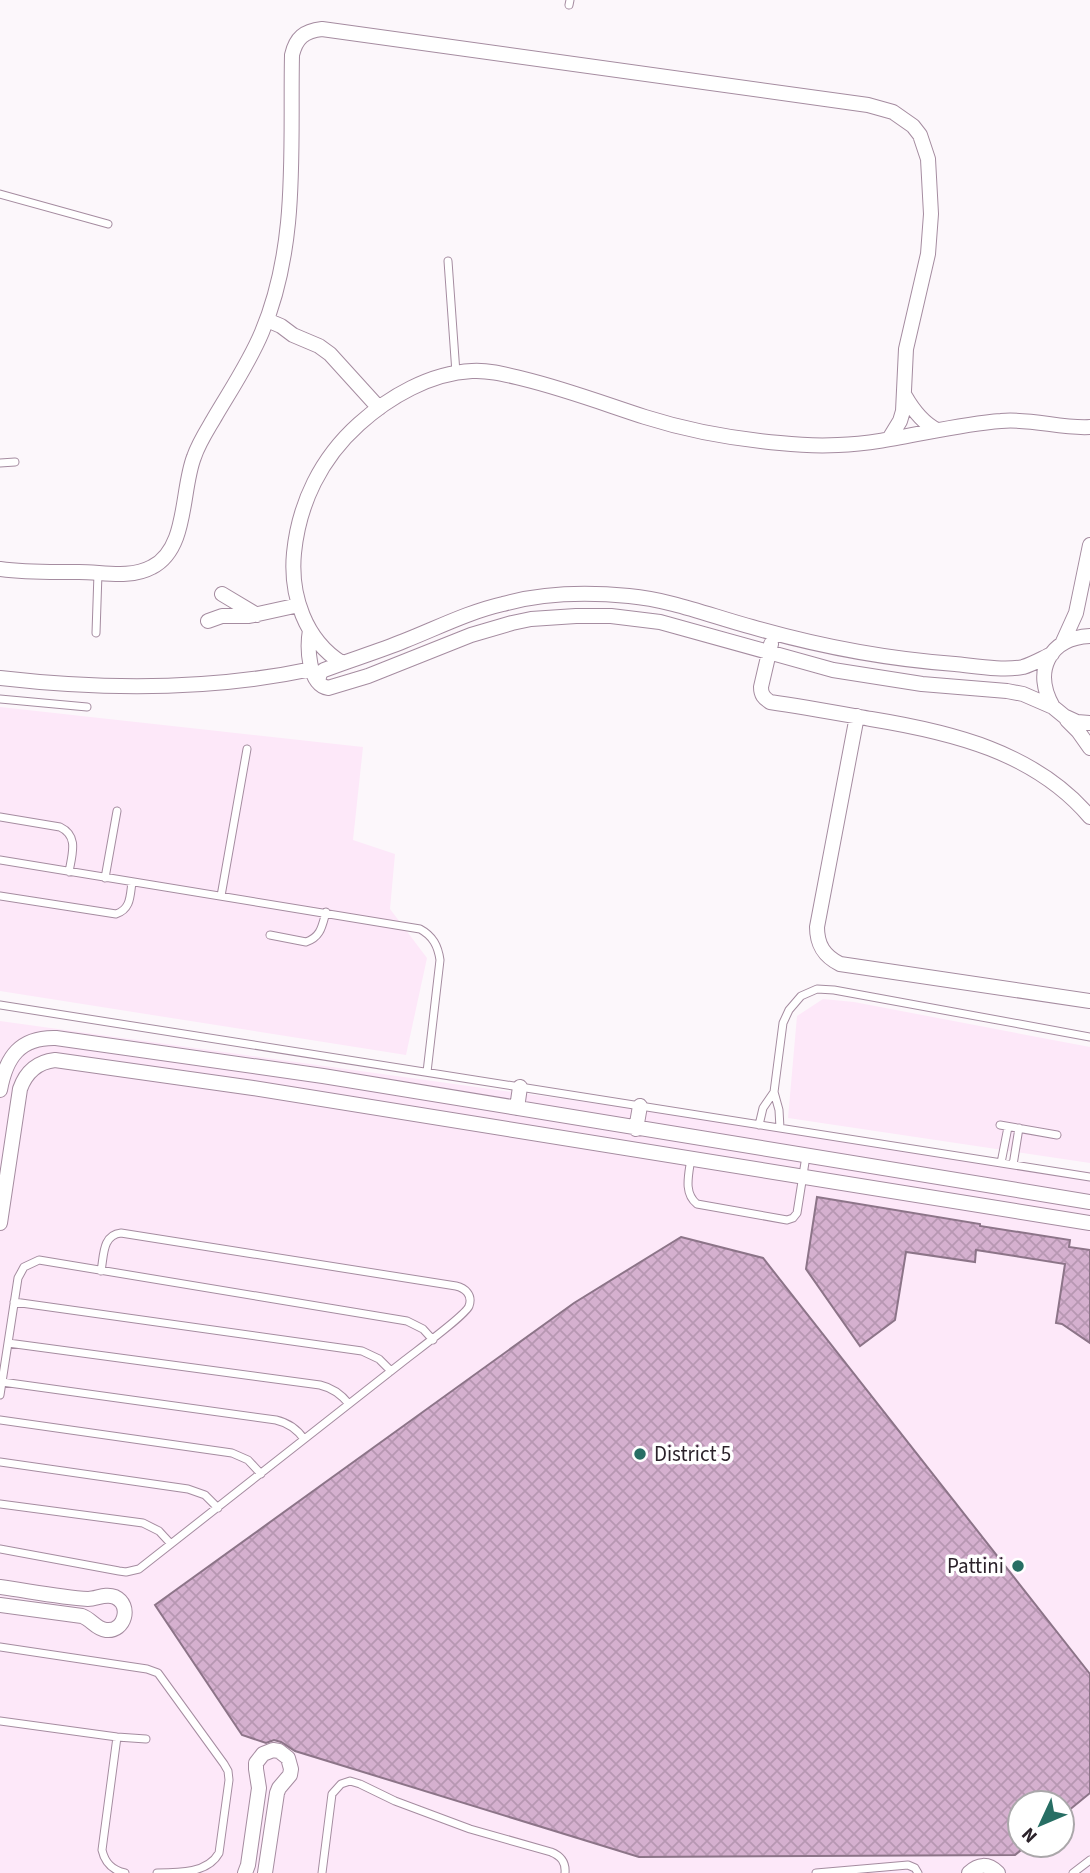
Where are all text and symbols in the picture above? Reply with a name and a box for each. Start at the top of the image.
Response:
place label: District 5 [654,1439,731,1469]
marker: District 5 [632,1446,648,1462]
place label: Pattini [947,1551,1004,1581]
marker: Pattini [1010,1558,1026,1574]
north arrow [1006,1789,1076,1859]
text: N [1016,1821,1044,1849]

